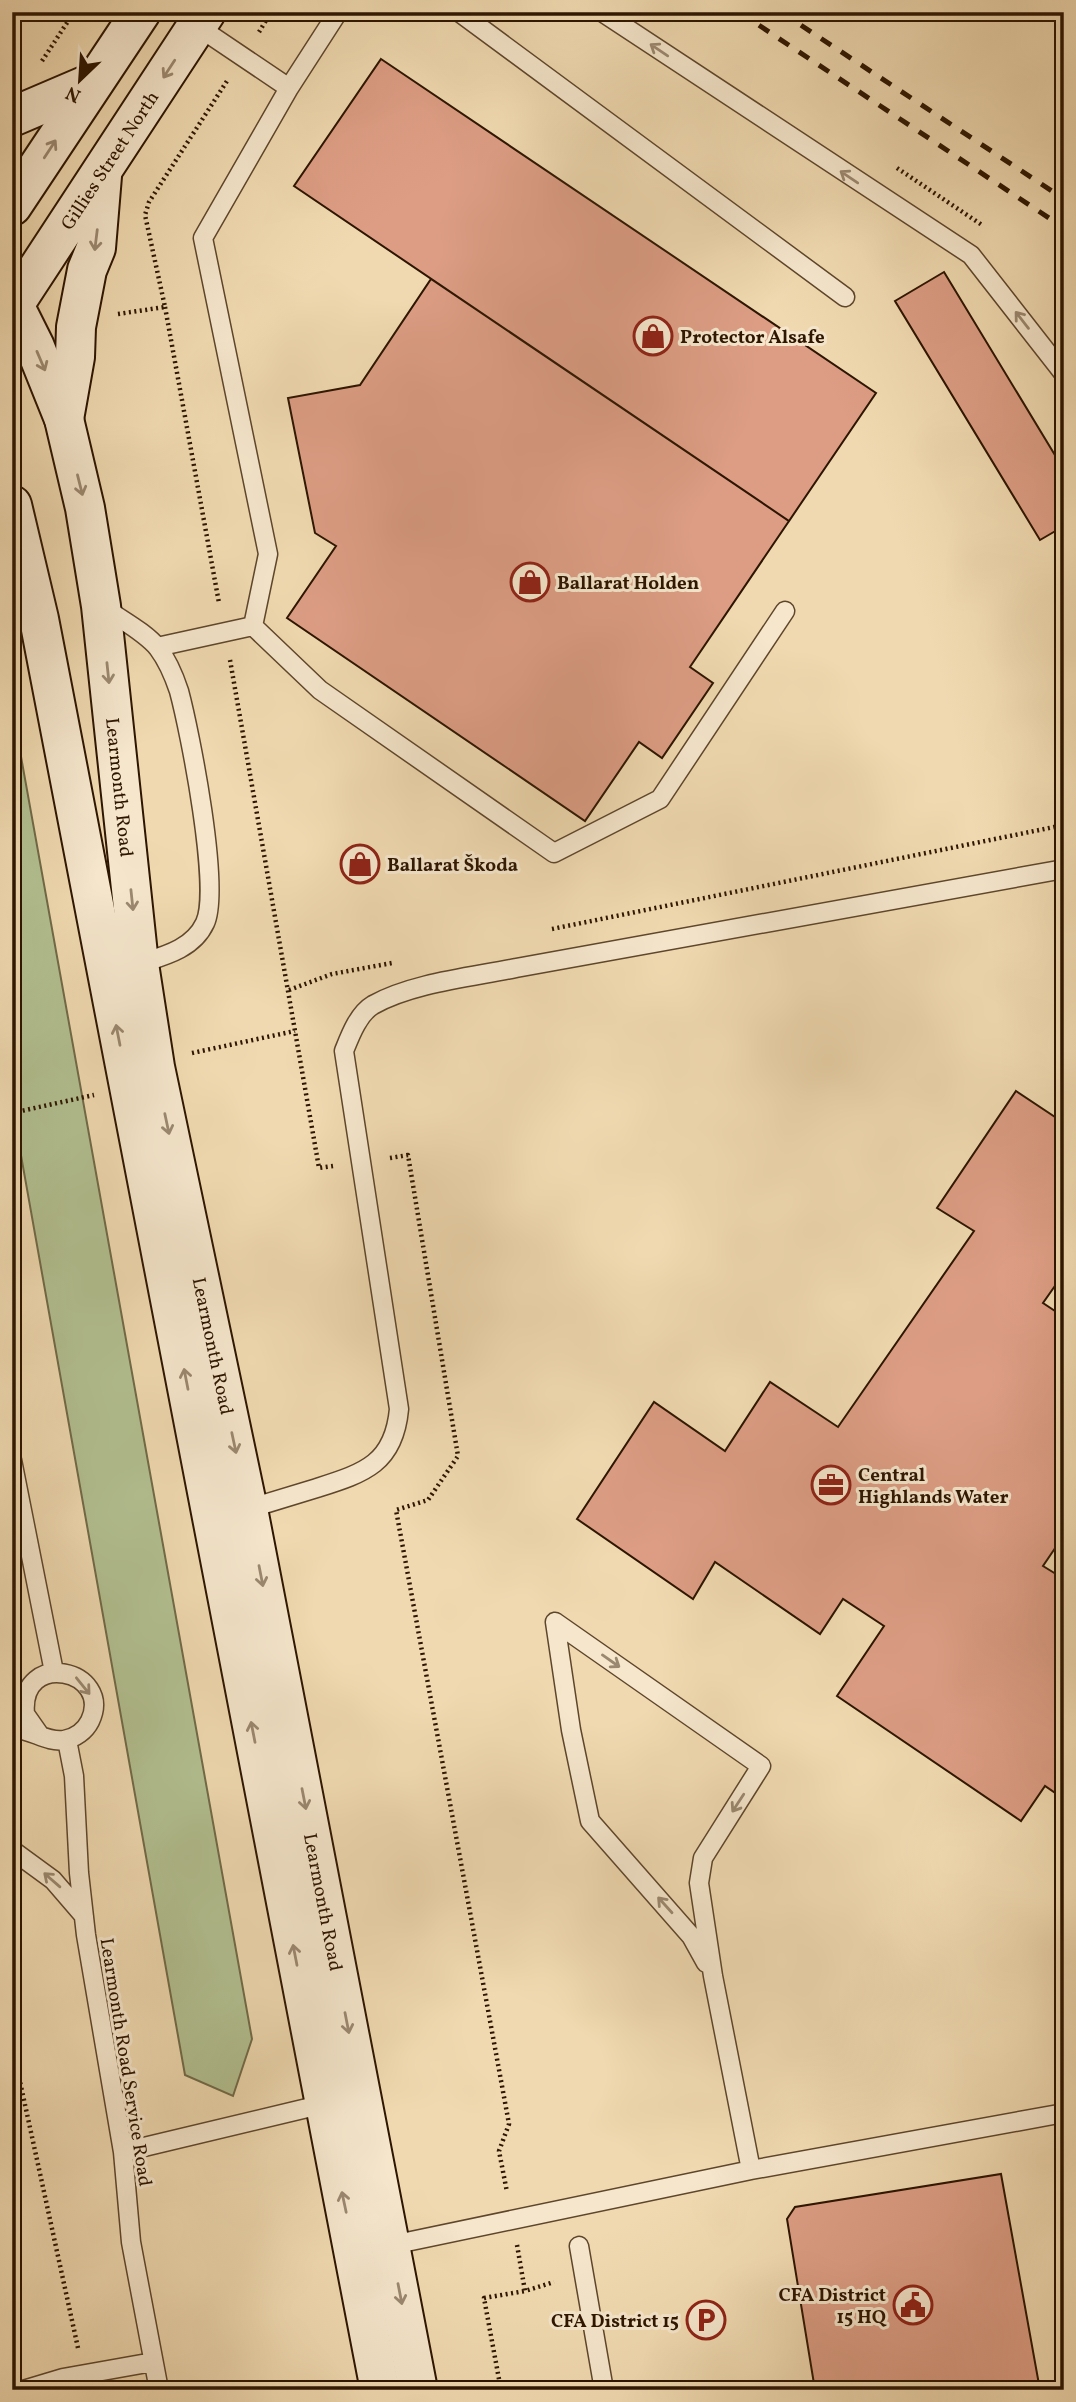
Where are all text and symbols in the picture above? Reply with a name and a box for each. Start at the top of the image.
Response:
one-way arrow [650,43,670,57]
north arrow [46,46,116,116]
one-way arrow [162,59,176,79]
street label: Gillies Street North [56,87,164,235]
one-way arrow [43,140,57,159]
one-way arrow [839,170,859,184]
one-way arrow [89,228,102,251]
one-way arrow [1014,311,1029,329]
shop icon: Protector Alsafe [632,315,674,357]
place label: Protector Alsafe [680,325,825,351]
one-way arrow [36,350,49,371]
one-way arrow [74,473,87,496]
shop icon: Ballarat Holden [509,561,551,603]
place label: Ballarat Holden [557,571,699,597]
one-way arrow [102,662,115,684]
street label: Learmonth Road [98,716,139,858]
shop icon: Ballarat Škoda [339,843,381,885]
place label: Ballarat Škoda [387,853,518,879]
one-way arrow [126,888,139,910]
one-way arrow [111,1024,125,1047]
one-way arrow [161,1112,174,1135]
street label: Learmonth Road [185,1275,239,1417]
one-way arrow [178,1368,192,1391]
one-way arrow [228,1431,242,1454]
place label: Central Highlands Water [858,1463,1009,1511]
office icon: Central Highlands Water [810,1464,852,1506]
one-way arrow [255,1564,269,1587]
one-way arrow [601,1654,620,1668]
one-way arrow [75,1677,91,1695]
one-way arrow [246,1721,260,1744]
one-way arrow [298,1787,312,1810]
one-way arrow [730,1793,745,1812]
street label: Learmonth Road [296,1831,348,1974]
one-way arrow [43,1872,61,1888]
one-way arrow [657,1896,673,1914]
street label: Learmonth Road Service Road [93,1936,158,2188]
one-way arrow [288,1944,302,1967]
one-way arrow [341,2011,355,2034]
one-way arrow [337,2191,350,2214]
one-way arrow [393,2282,407,2305]
place label: CFA District 15 HQ [779,2283,887,2331]
public building icon: CFA District 15 HQ [892,2284,934,2326]
parking icon: CFA District 15 [685,2299,727,2341]
place label: CFA District 15 [551,2309,679,2335]

